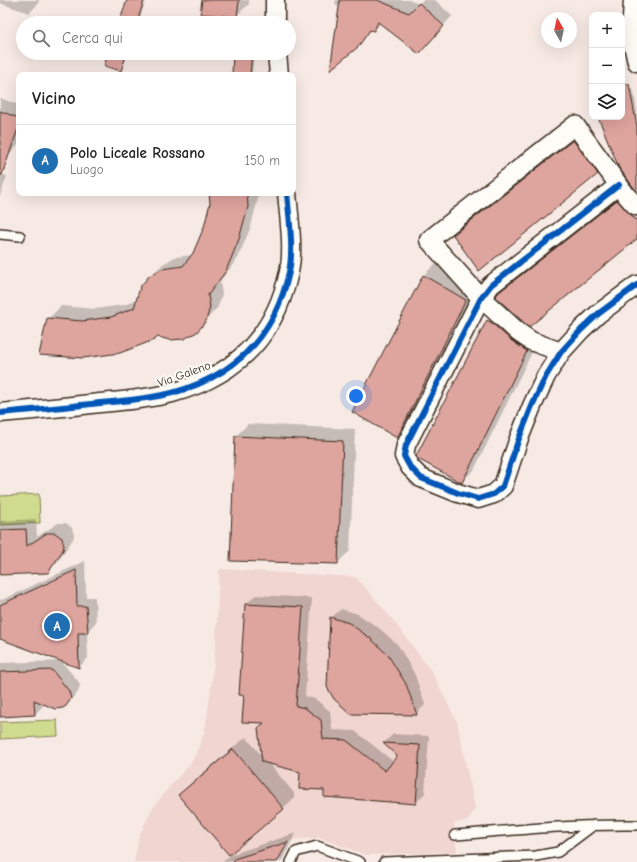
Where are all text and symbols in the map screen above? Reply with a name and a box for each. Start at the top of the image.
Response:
north arrow [541,12,577,48]
map controls [589,12,625,120]
button: + [589,12,625,48]
search box [16,16,296,60]
icon: search [30,27,52,49]
text: Cerca qui [62,29,123,47]
button: − [589,48,625,84]
button: layers [589,84,625,120]
text: Vicino [32,89,75,108]
text: Polo Liceale Rossano [70,144,205,162]
text: A [41,153,49,168]
text: 150 m [245,153,280,168]
text: Luogo [70,162,104,177]
street label: Via Galeno [155,358,213,390]
your location [346,386,366,406]
pin: A [44,611,70,641]

